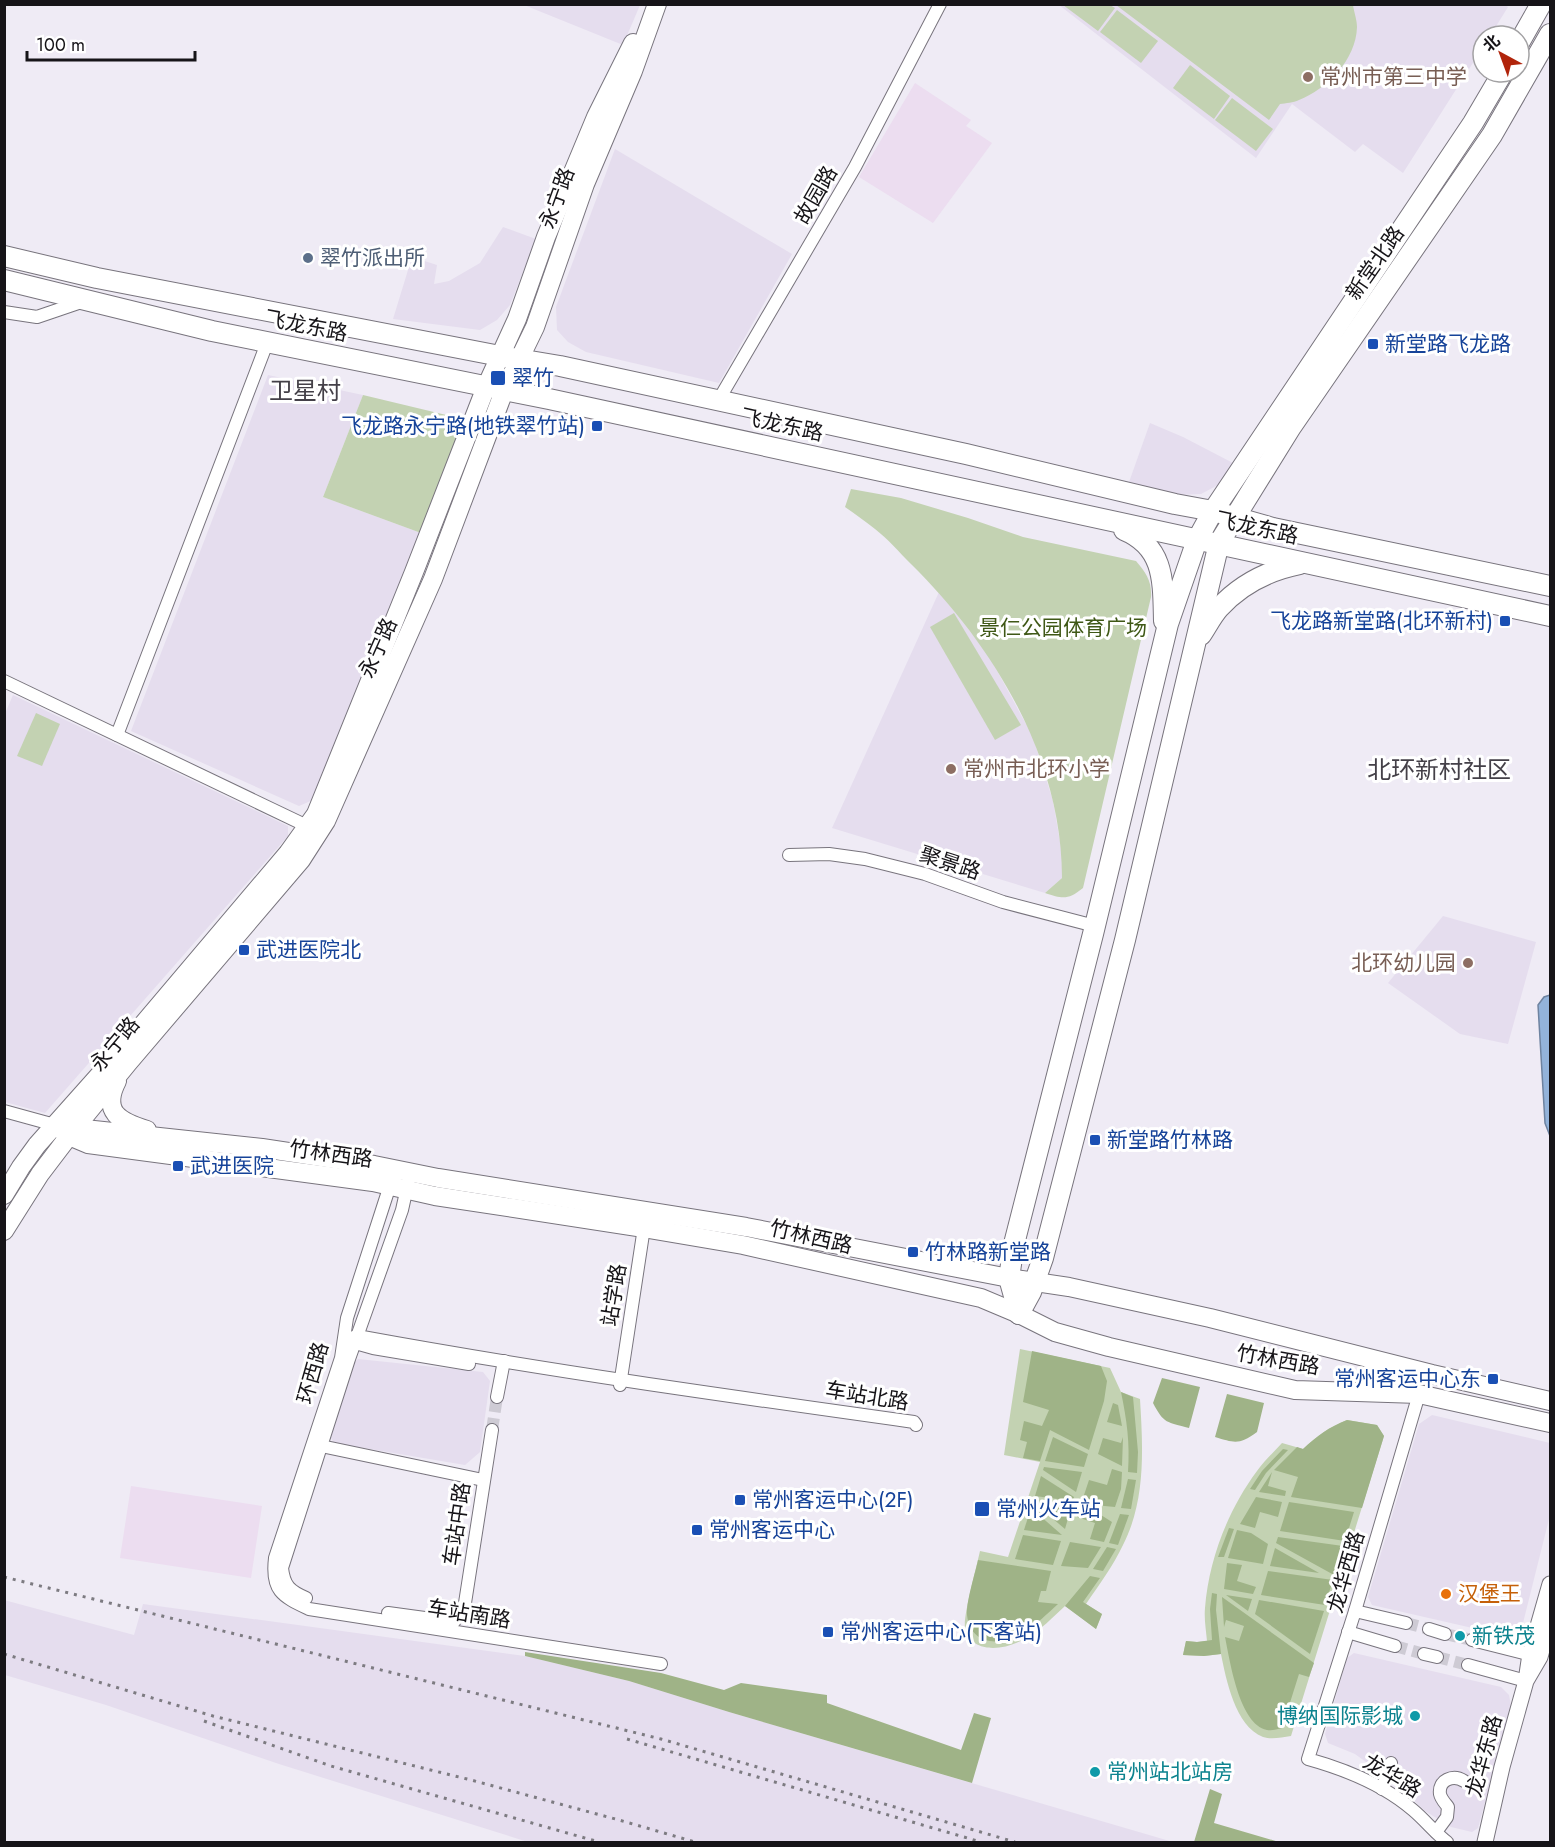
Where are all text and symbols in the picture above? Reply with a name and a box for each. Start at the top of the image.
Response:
scale bar [27,24,195,62]
north arrow [1471,24,1531,84]
text: 北 [1478,29,1505,57]
text: 100 m [36,32,85,58]
place label: 常州市第三中学 [1320,62,1467,92]
marker: 常州市第三中学 [1301,70,1315,84]
street label: 故园路 [787,160,845,230]
street label: 永宁路 [532,163,582,233]
street label: 新堂北路 [1339,220,1411,306]
place label: 翠竹派出所 [320,243,425,273]
marker: 翠竹派出所 [301,251,315,265]
street label: 飞龙东路 [262,303,350,349]
place label: 新堂路飞龙路 [1385,329,1511,359]
marker: 新堂路飞龙路 [1366,337,1380,351]
place label: 翠竹 [512,363,554,393]
marker: 翠竹 [489,369,507,387]
district label: 卫星村 [269,373,341,408]
street label: 飞龙东路 [738,402,826,448]
place label: 飞龙路永宁路(地铁翠竹站) [341,411,585,441]
marker: 飞龙路永宁路(地铁翠竹站) [590,419,604,433]
street label: 飞龙东路 [1213,505,1301,551]
place label: 飞龙路新堂路(北环新村) [1270,606,1493,636]
street label: 永宁路 [351,613,405,683]
park label: 景仁公园体育广场 [979,613,1147,643]
marker: 飞龙路新堂路(北环新村) [1498,614,1512,628]
district label: 北环新村社区 [1367,752,1511,787]
place label: 常州市北环小学 [963,754,1110,784]
marker: 常州市北环小学 [944,762,958,776]
street label: 聚景路 [915,839,985,887]
place label: 武进医院北 [256,935,361,965]
marker: 武进医院北 [237,943,251,957]
place label: 北环幼儿园 [1351,948,1456,978]
marker: 北环幼儿园 [1461,956,1475,970]
street label: 永宁路 [83,1010,147,1078]
place label: 新堂路竹林路 [1107,1125,1233,1155]
street label: 竹林西路 [287,1133,375,1175]
marker: 新堂路竹林路 [1088,1133,1102,1147]
place label: 武进医院 [190,1151,274,1181]
marker: 武进医院 [171,1159,185,1173]
street label: 竹林西路 [767,1213,855,1261]
place label: 竹林路新堂路 [925,1237,1051,1267]
marker: 竹林路新堂路 [906,1245,920,1259]
street label: 站学路 [594,1262,634,1328]
street label: 竹林西路 [1234,1338,1322,1382]
street label: 环西路 [290,1339,336,1407]
place label: 常州客运中心东 [1334,1364,1481,1394]
marker: 常州客运中心东 [1486,1372,1500,1386]
street label: 车站北路 [823,1375,911,1417]
street label: 车站中路 [436,1480,478,1568]
place label: 常州客运中心(2F) [752,1485,913,1515]
marker: 常州客运中心(2F) [733,1493,747,1507]
place label: 常州火车站 [996,1494,1101,1524]
marker: 常州火车站 [973,1500,991,1518]
place label: 常州客运中心 [709,1515,835,1545]
marker: 常州客运中心 [690,1523,704,1537]
street label: 龙华西路 [1320,1527,1372,1617]
place label: 汉堡王 [1458,1579,1521,1609]
marker: 汉堡王 [1439,1587,1453,1601]
street label: 车站南路 [425,1593,513,1635]
place label: 常州客运中心(下客站) [840,1617,1042,1647]
place label: 新铁茂 [1472,1621,1535,1651]
marker: 常州客运中心(下客站) [821,1625,835,1639]
marker: 新铁茂 [1453,1629,1467,1643]
place label: 博纳国际影城 [1277,1701,1403,1731]
marker: 博纳国际影城 [1408,1709,1422,1723]
street label: 龙华东路 [1459,1712,1509,1800]
street label: 龙华路 [1357,1747,1427,1805]
place label: 常州站北站房 [1107,1757,1233,1787]
marker: 常州站北站房 [1088,1765,1102,1779]

